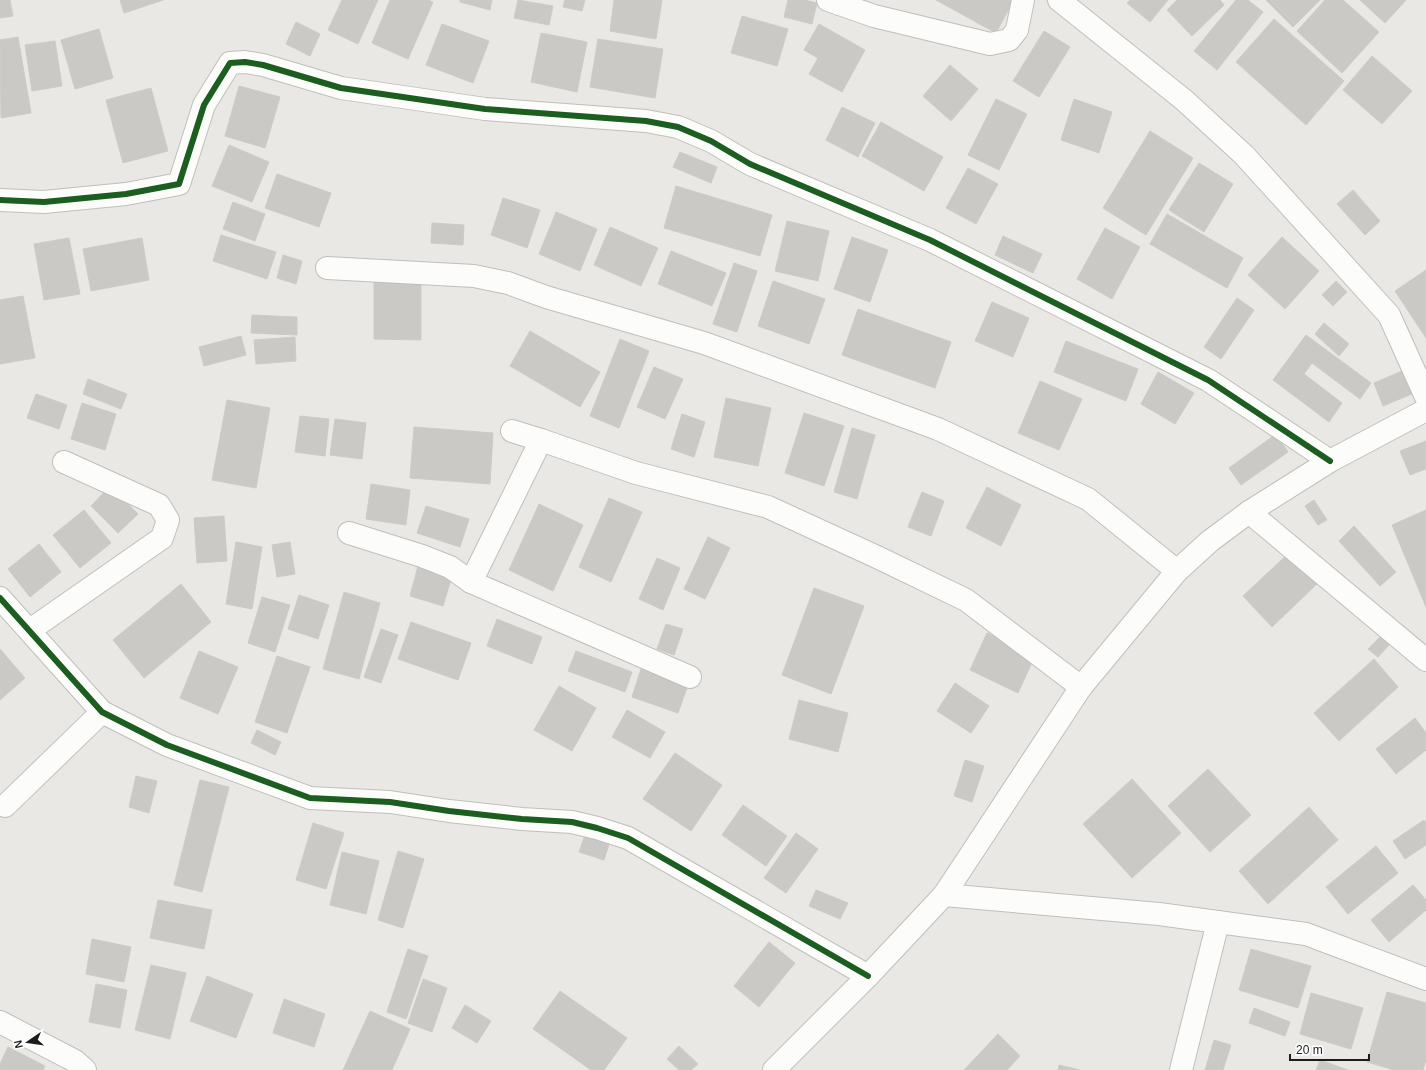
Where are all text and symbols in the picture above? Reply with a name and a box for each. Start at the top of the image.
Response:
north arrow [8,1022,48,1062]
scale bar [1290,1036,1369,1062]
text: N [12,1039,25,1049]
text: 20 m [1296,1043,1323,1057]

